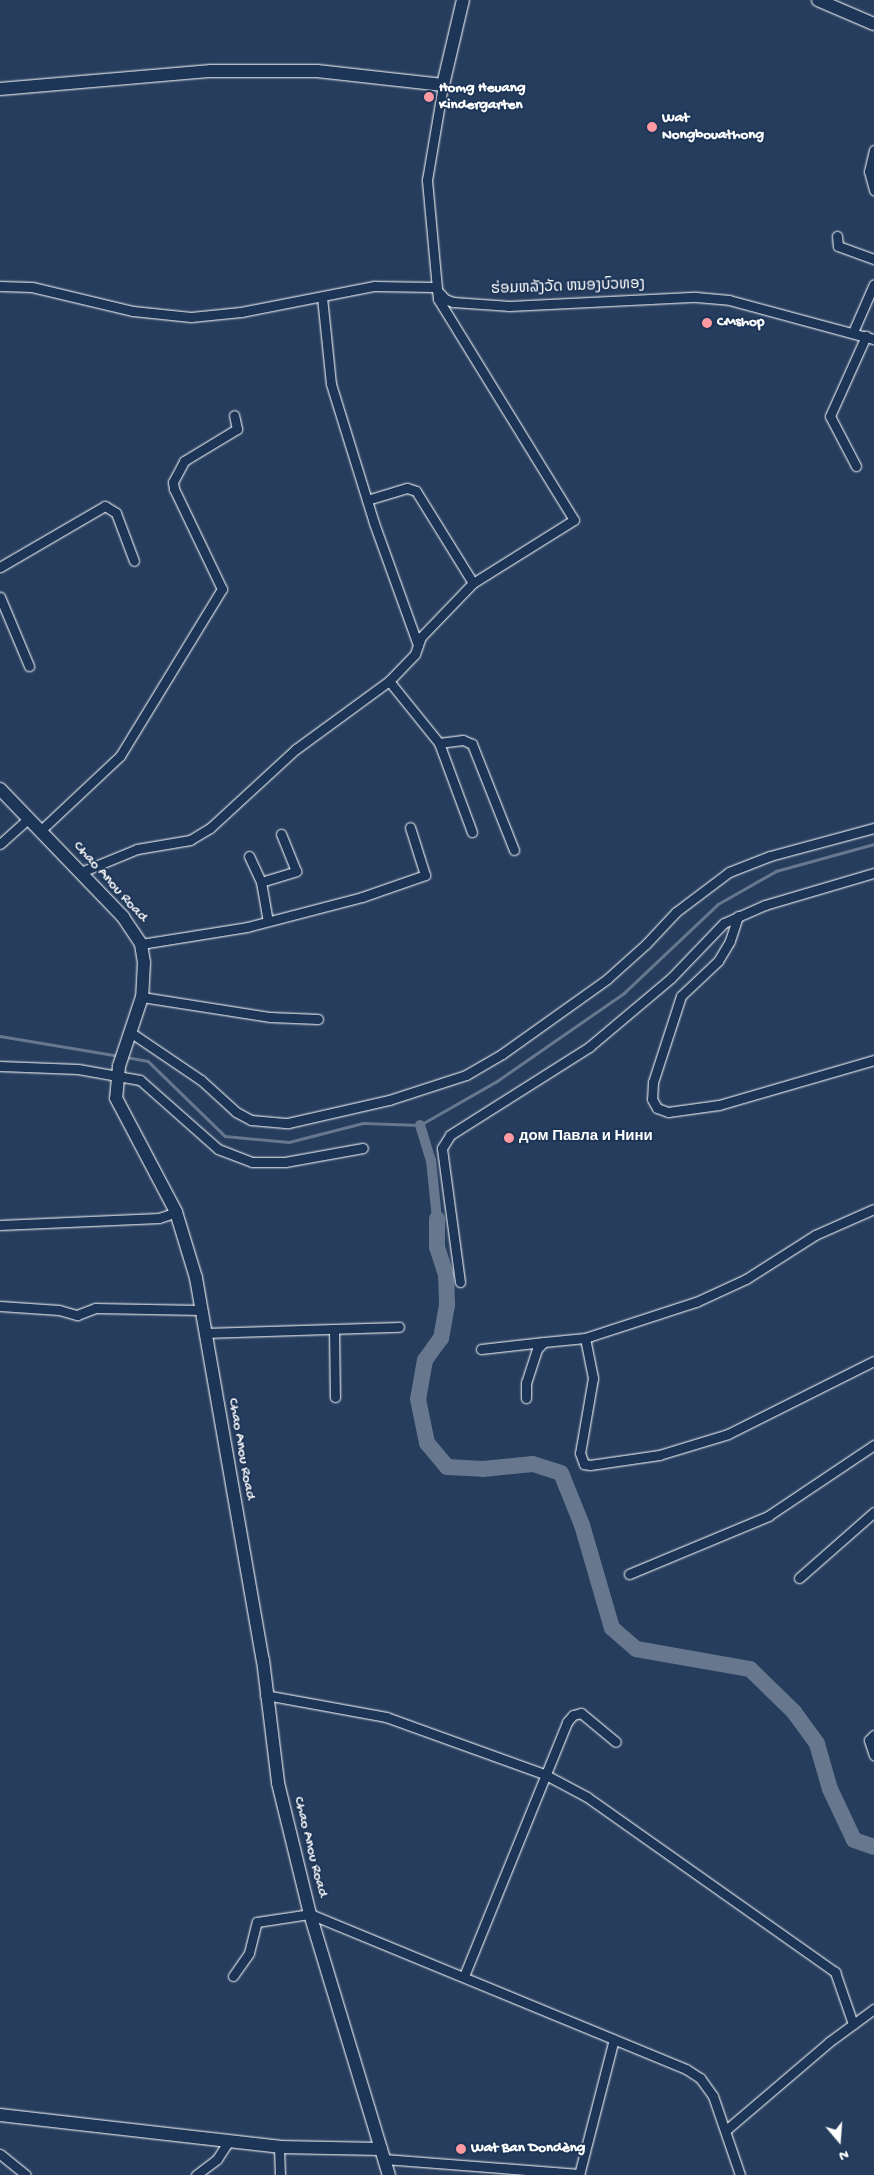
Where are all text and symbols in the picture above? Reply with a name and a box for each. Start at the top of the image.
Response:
place label: Homg Heuang Kindergarten [439,79,525,114]
marker: Homg Heuang Kindergarten [423,91,435,103]
place label: Wat Nongbouathong [662,109,764,144]
marker: Wat Nongbouathong [646,121,658,133]
street label: ຮ່ອມຫລັງວັດ ຫນອງບົວທອງ [491,276,645,300]
place label: CMshop [717,314,764,332]
marker: CMshop [701,317,713,329]
street label: Chao Anou Road [69,838,151,926]
place label: дом Павла и Нини [519,1129,653,1147]
marker: дом Павла и Нини [503,1132,515,1144]
street label: Chao Anou Road [223,1397,259,1501]
street label: Chao Anou Road [289,1795,331,1899]
north arrow [814,2115,864,2165]
place label: Wat Ban Dondèng [471,2140,585,2158]
marker: Wat Ban Dondèng [455,2143,467,2155]
text: N [837,2145,851,2164]

